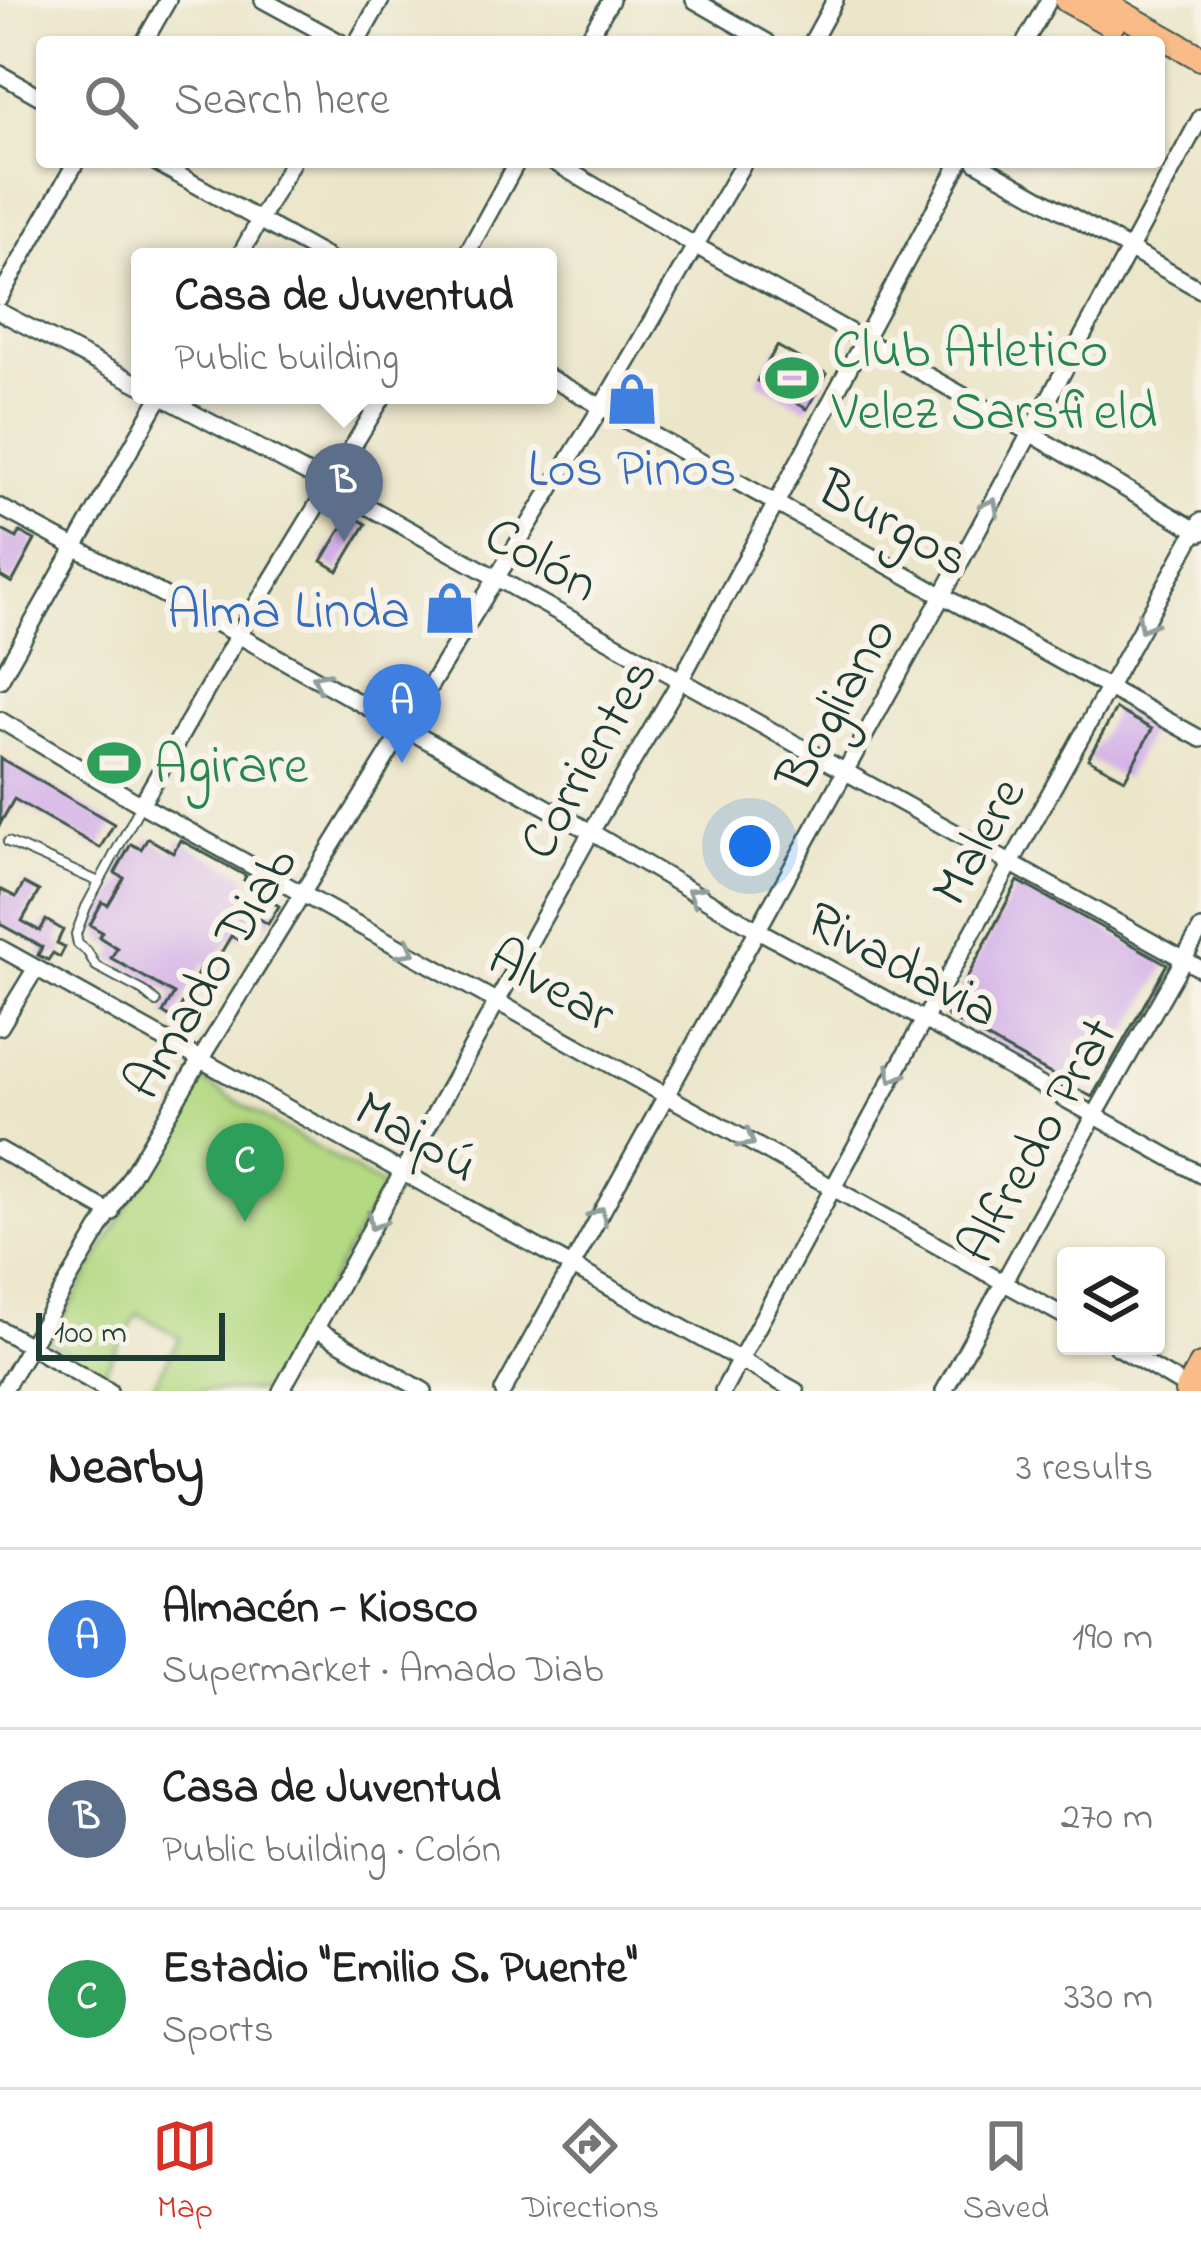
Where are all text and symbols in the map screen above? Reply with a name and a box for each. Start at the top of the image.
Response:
search box [36,36,1165,168]
icon: search [78,69,144,135]
text: Search here [174,69,390,135]
popup [131,248,557,404]
text: Casa de Juventud [175,265,513,331]
place label: Club Atletico Velez Sarsfield [831,314,1157,454]
text: Public building [175,331,399,388]
sports icon: Club Atletico Velez Sarsfield [763,349,821,407]
shop icon: Los Pinos [603,370,661,428]
place label: Los Pinos [528,433,736,511]
pin: B [305,443,383,542]
street label: Burgos [799,451,983,601]
one-way arrow [977,497,1000,518]
street label: Colón [469,499,611,625]
place label: Alma Linda [167,575,410,653]
shop icon: Alma Linda [421,579,479,637]
street label: Bogliano [758,604,920,810]
one-way arrow [1136,612,1159,633]
street label: Corrientes [502,645,680,875]
pin: A [363,664,441,763]
one-way arrow [311,671,332,694]
place label: Agirare [154,730,309,809]
sports icon: Agirare [85,734,143,792]
street label: Malere [914,764,1049,921]
your location [720,816,780,876]
street label: Amado Diab [107,833,320,1116]
street label: Rivadavia [791,884,1012,1051]
one-way arrow [686,885,708,908]
street label: Alvear [472,921,628,1055]
one-way arrow [394,936,415,959]
street label: Alfredo Prat [941,1005,1140,1279]
one-way arrow [885,1063,908,1084]
street label: Maipú [339,1073,492,1205]
pin: C [206,1123,284,1222]
one-way arrow [734,1126,756,1149]
one-way arrow [585,1206,608,1227]
one-way arrow [366,1209,389,1230]
map controls [1057,1247,1165,1355]
button: layers [1057,1247,1165,1355]
scale bar [36,1307,225,1360]
text: 100 m [54,1310,127,1358]
text: Nearby [48,1432,204,1507]
text: 3 results [1016,1441,1153,1498]
text: Almacén - Kiosco [162,1577,478,1643]
text: A [75,1610,99,1667]
text: 190 m [1072,1610,1153,1667]
text: Supermarket · Amado Diab [162,1643,603,1700]
text: Casa de Juventud [162,1757,501,1823]
text: B [74,1790,100,1847]
text: 270 m [1061,1790,1153,1847]
text: Public building · Colón [162,1823,501,1880]
text: Estadio "Emilio S. Puente" [162,1937,637,2003]
text: C [76,1970,98,2027]
text: 330 m [1064,1970,1153,2027]
text: Sports [162,2003,274,2060]
tab: Map [152,2113,218,2233]
tab: Directions [522,2113,659,2233]
tab: Saved [963,2113,1049,2233]

